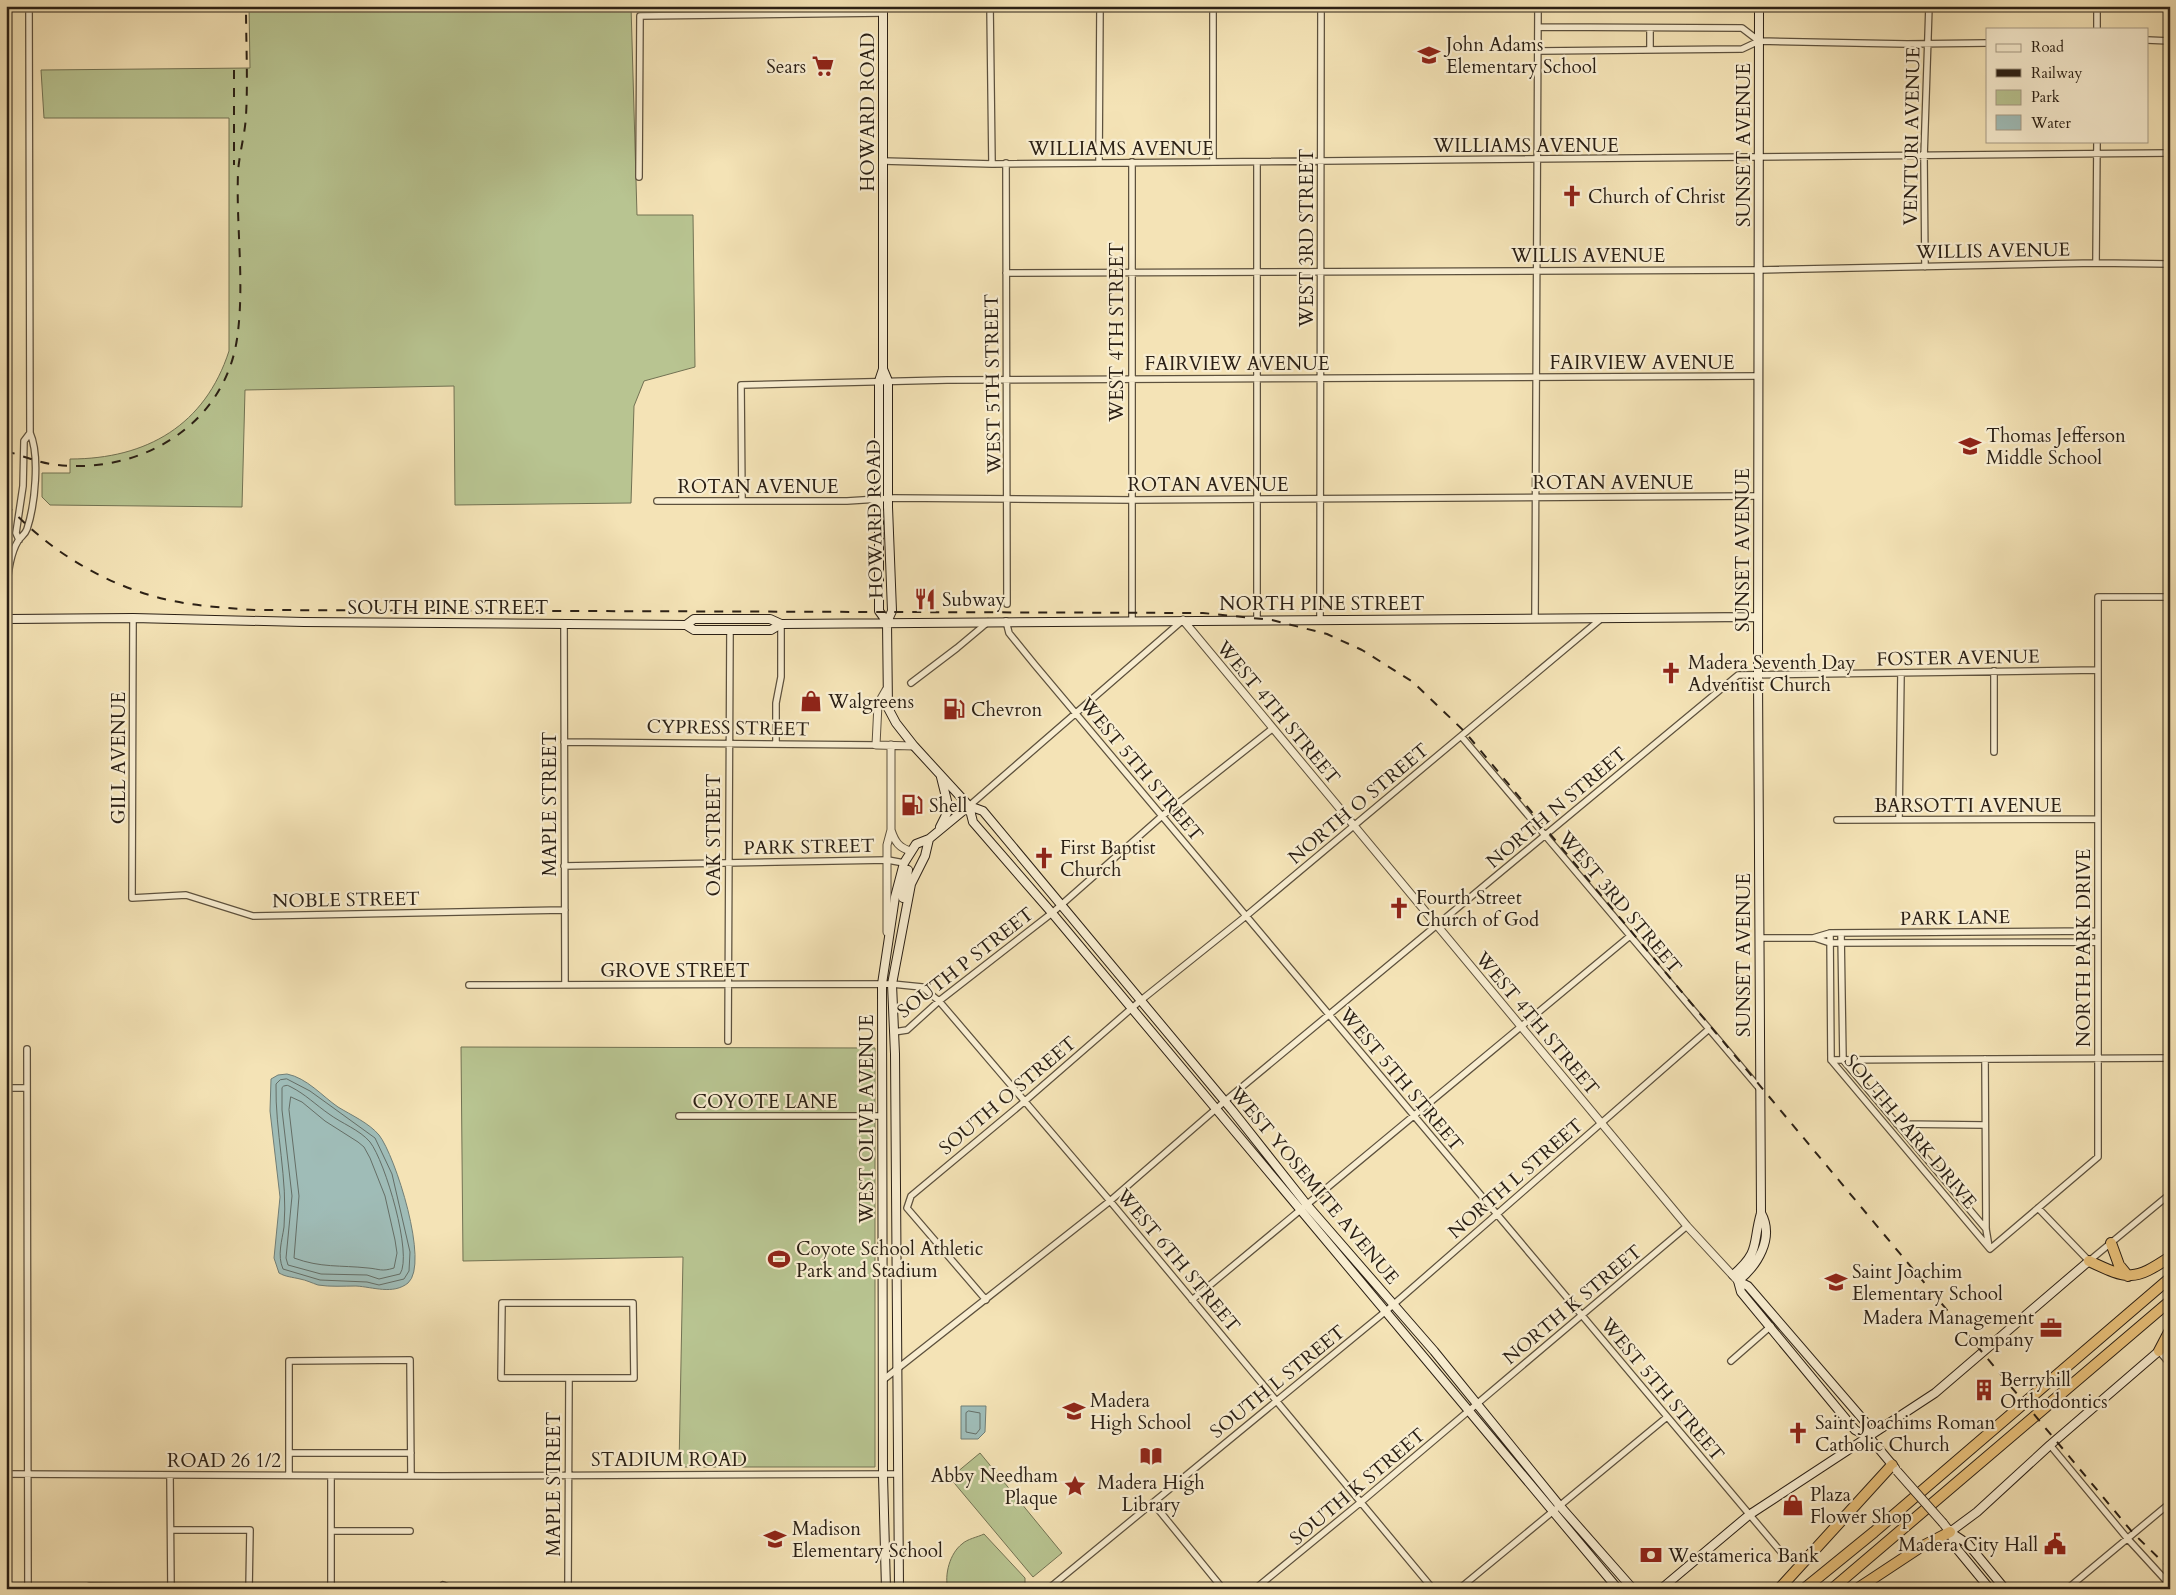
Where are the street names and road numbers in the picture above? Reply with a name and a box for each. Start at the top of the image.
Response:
street label: HOWARD ROAD [855,32,881,192]
street label: VENTURI AVENUE [1897,46,1927,226]
street label: SUNSET AVENUE [1731,63,1757,227]
street label: WILLIAMS AVENUE [1432,133,1619,159]
street label: WILLIAMS AVENUE [1027,136,1214,162]
street label: WEST 3RD STREET [1294,149,1320,328]
street label: WILLIS AVENUE [1915,237,2070,265]
street label: WEST 4TH STREET [1104,242,1130,423]
street label: WILLIS AVENUE [1510,243,1665,269]
street label: WEST 5TH STREET [978,294,1008,475]
street label: FAIRVIEW AVENUE [1550,350,1734,376]
street label: FAIRVIEW AVENUE [1145,351,1329,377]
street label: HOWARD ROAD [861,439,889,599]
street label: SUNSET AVENUE [1730,468,1756,632]
street label: ROTAN AVENUE [1533,470,1694,496]
street label: ROTAN AVENUE [1128,472,1289,498]
street label: ROTAN AVENUE [678,474,839,500]
street label: NORTH PINE STREET [1219,591,1425,617]
street label: SOUTH PINE STREET [347,595,549,621]
street label: WEST 4TH STREET [1210,635,1346,790]
street label: FOSTER AVENUE [1876,644,2040,672]
street label: GILL AVENUE [106,692,132,824]
street label: WEST 5TH STREET [1073,692,1209,847]
street label: CYPRESS STREET [646,714,810,742]
street label: MAPLE STREET [537,731,563,876]
street label: NORTH O STREET [1283,737,1435,870]
street label: NORTH N STREET [1481,741,1632,874]
street label: OAK STREET [701,773,727,897]
street label: BARSOTTI AVENUE [1874,793,2062,819]
street label: WEST 3RD STREET [1552,825,1688,979]
street label: PARK STREET [743,833,875,861]
street label: NORTH PARK DRIVE [2071,849,2097,1047]
street label: SUNSET AVENUE [1731,873,1757,1037]
street label: NOBLE STREET [272,886,420,914]
street label: SOUTH P STREET [892,901,1039,1024]
street label: PARK LANE [1900,904,2010,932]
street label: WEST 4TH STREET [1469,946,1605,1101]
street label: GROVE STREET [600,958,750,984]
street label: WEST 5TH STREET [1333,1002,1469,1157]
street label: WEST OLIVE AVENUE [854,1014,880,1225]
street label: SOUTH O STREET [933,1031,1082,1161]
street label: SOUTH PARK DRIVE [1838,1049,1983,1214]
street label: WEST YOSEMITE AVENUE [1223,1080,1405,1290]
street label: COYOTE LANE [692,1089,838,1115]
street label: NORTH L STREET [1442,1113,1589,1245]
street label: WEST 6TH STREET [1110,1183,1246,1338]
street label: NORTH K STREET [1498,1239,1648,1371]
street label: WEST 5TH STREET [1594,1312,1730,1467]
street label: SOUTH L STREET [1205,1319,1351,1444]
street label: MAPLE STREET [541,1411,567,1556]
street label: SOUTH K STREET [1284,1422,1431,1551]
street label: STADIUM ROAD [591,1447,747,1473]
street label: ROAD 26 1/2 [167,1448,281,1474]

